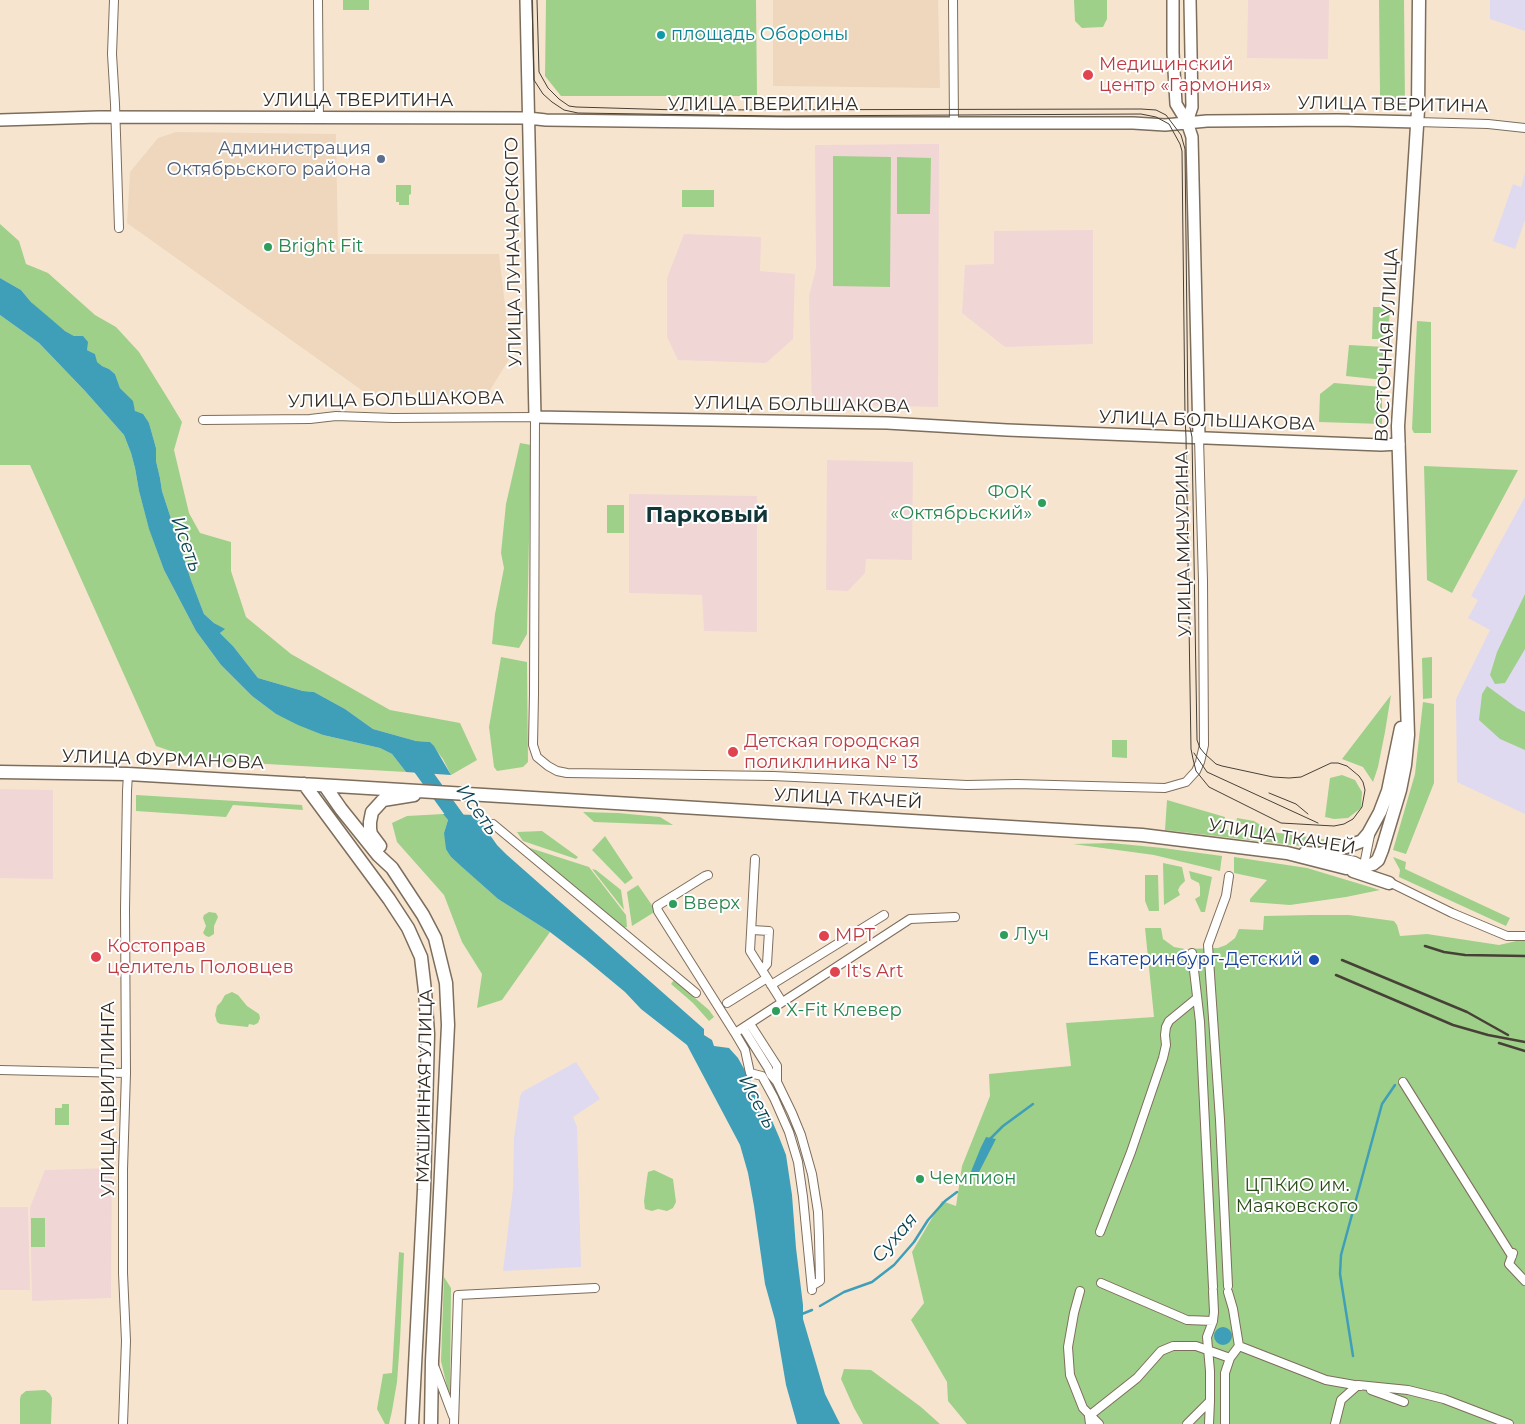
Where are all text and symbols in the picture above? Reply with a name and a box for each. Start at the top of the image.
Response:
place label: площадь Обороны [671,24,848,46]
marker: площадь Обороны [655,29,667,41]
place label: Медицинский центр «Гармония» [1099,54,1271,96]
marker: Медицинский центр «Гармония» [1081,68,1095,82]
street label: УЛИЦА ТВЕРИТИНА [263,90,453,112]
street label: УЛИЦА ТВЕРИТИНА [1297,93,1489,117]
street label: УЛИЦА ТВЕРИТИНА [668,94,858,116]
street label: УЛИЦА ЛУНАЧАРСКОГО [501,137,527,367]
place label: Администрация Октябрьского района [167,138,371,180]
marker: Администрация Октябрьского района [375,153,387,165]
place label: Bright Fit [278,236,363,258]
marker: Bright Fit [262,241,274,253]
street label: ВОСТОЧНАЯ УЛИЦА [1371,247,1403,443]
street label: УЛИЦА БОЛЬШАКОВА [288,387,504,413]
street label: УЛИЦА БОЛЬШАКОВА [694,392,910,418]
street label: УЛИЦА БОЛЬШАКОВА [1099,406,1315,436]
street label: УЛИЦА МИЧУРИНА [1172,451,1196,637]
place label: ФОК «Октябрьский» [890,482,1032,524]
marker: ФОК «Октябрьский» [1036,497,1048,509]
district label: Парковый [646,503,768,529]
water label: Исеть [165,513,207,575]
place label: Детская городская поликлиника № 13 [744,731,920,774]
marker: Детская городская поликлиника № 13 [726,745,740,759]
street label: УЛИЦА ФУРМАНОВА [62,746,264,774]
water label: Исеть [451,780,503,840]
street label: УЛИЦА ТКАЧЕЙ [773,784,923,814]
street label: УЛИЦА ТКАЧЕЙ [1207,815,1357,859]
place label: Вверх [683,893,740,915]
marker: Вверх [667,898,679,910]
place label: Луч [1014,924,1049,946]
place label: МРТ [835,925,875,947]
marker: МРТ [817,929,831,943]
marker: Луч [998,929,1010,941]
place label: Костоправ целитель Половцев [107,936,294,979]
place label: Екатеринбург-Детский [1087,949,1303,971]
marker: Костоправ целитель Половцев [89,950,103,964]
marker: Екатеринбург-Детский [1307,953,1321,967]
place label: It's Art [846,961,904,983]
marker: It's Art [828,965,842,979]
street label: МАШИННАЯ УЛИЦА [413,989,437,1183]
place label: X-Fit Клевер [786,1000,902,1022]
street label: УЛИЦА ЦВИЛЛИНГА [98,1001,120,1197]
marker: X-Fit Клевер [770,1005,782,1017]
water label: Исеть [733,1071,781,1133]
place label: Чемпион [930,1168,1016,1190]
marker: Чемпион [914,1173,926,1185]
park label: ЦПКиО им. Маяковского [1236,1175,1358,1218]
water label: Сухая [867,1208,923,1268]

